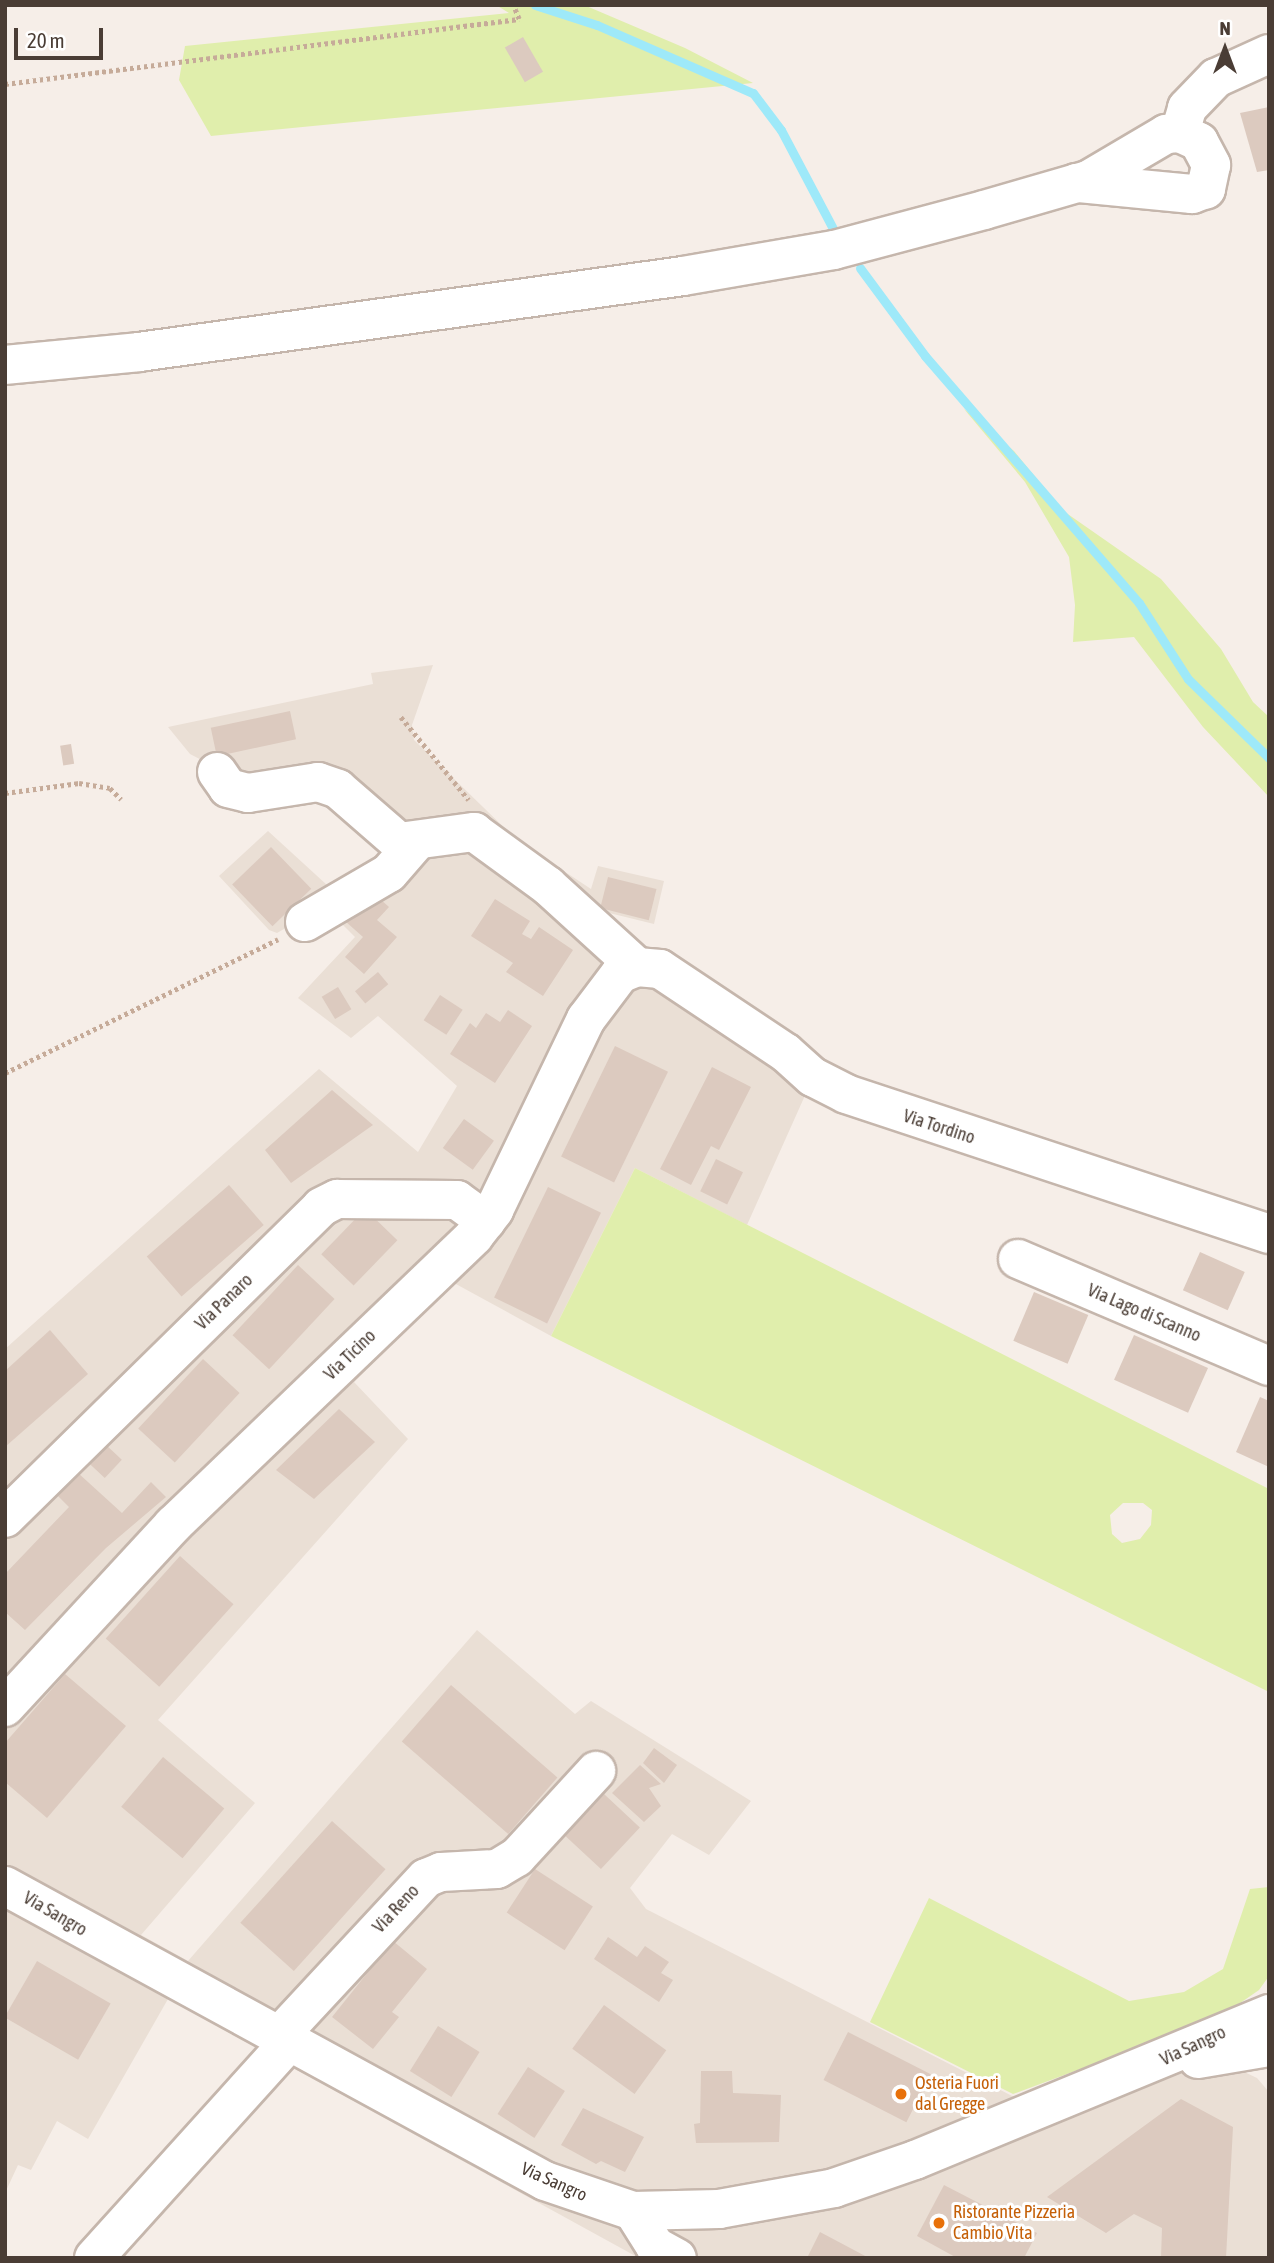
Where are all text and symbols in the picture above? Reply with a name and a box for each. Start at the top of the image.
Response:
scale bar [18,14,107,58]
north arrow [1190,14,1260,84]
text: N [1219,17,1231,39]
text: 20 m [27,28,65,52]
street label: Via Tordino [900,1105,978,1149]
street label: Via Panaro [191,1269,257,1335]
street label: Via Lago di Scanno [1084,1279,1204,1347]
street label: Via Ticino [320,1325,380,1385]
street label: Via Reno [368,1880,424,1938]
street label: Via Sangro [19,1887,91,1941]
street label: Via Sangro [1157,2021,1229,2071]
place label: Osteria Fuori dal Gregge [915,2073,999,2116]
marker: Osteria Fuori dal Gregge [893,2086,909,2102]
street label: Via Sangro [518,2158,590,2206]
place label: Ristorante Pizzeria Cambio Vita [953,2202,1075,2244]
marker: Ristorante Pizzeria Cambio Vita [931,2215,947,2231]

